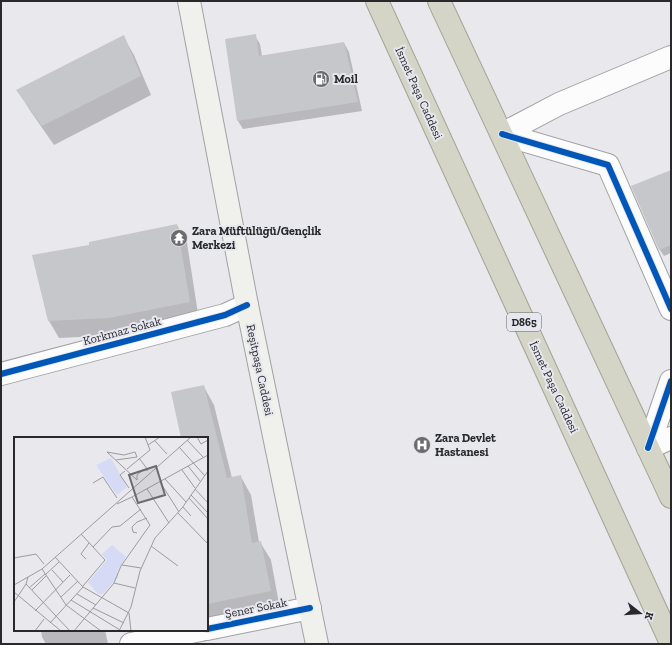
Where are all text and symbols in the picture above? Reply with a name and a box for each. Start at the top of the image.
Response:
street label: İsmet Paşa Caddesi [392,45,446,142]
fuel station icon: Moil [311,69,331,89]
place label: Moil [334,72,358,86]
place label: Zara Müftülüğü/Gençlik Merkezi [192,224,322,252]
temple icon: Zara Müftülüğü/Gençlik Merkezi [169,228,189,248]
road number: D865 [507,313,541,331]
street label: Korkmaz Sokak [81,314,163,348]
street label: Reşitpaşa Caddesi [243,323,277,418]
street label: İsmet Paşa Caddesi [527,339,582,436]
place label: Zara Devlet Hastanesi [435,431,496,459]
hospital icon: Zara Devlet Hastanesi [412,435,432,455]
inset map [14,437,208,631]
north arrow [620,593,660,633]
street label: Şener Sokak [224,595,289,621]
text: K [642,610,656,622]

